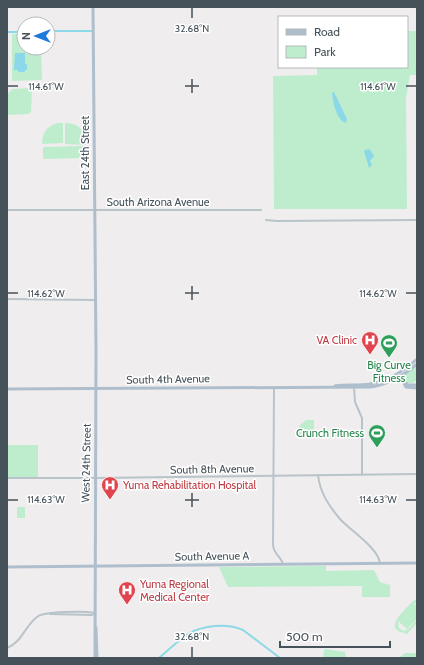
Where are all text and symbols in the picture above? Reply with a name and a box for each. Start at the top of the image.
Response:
north arrow [16,16,56,56]
legend [278,16,408,68]
text: 32.68°N [175,22,209,35]
text: Road [314,24,340,39]
text: N [19,32,33,40]
text: Park [314,44,336,59]
text: 114.61°W [28,80,64,93]
text: 114.61°W [360,80,396,93]
street label: East 24th Street [78,115,92,190]
street label: South Arizona Avenue [107,195,210,209]
text: 114.62°W [27,287,65,300]
text: 114.62°W [359,287,397,300]
hospital icon: VA Clinic [360,330,380,355]
place label: VA Clinic [316,333,357,347]
sports icon: Big Curve Fitness [379,333,399,358]
place label: Big Curve Fitness [367,358,411,385]
street label: South 4th Avenue [126,371,210,387]
street label: West 24th Street [78,423,94,503]
sports icon: Crunch Fitness [367,423,387,448]
place label: Crunch Fitness [296,426,364,440]
street label: South 8th Avenue [170,461,255,477]
hospital icon: Yuma Rehabilitation Hospital [100,475,120,500]
place label: Yuma Rehabilitation Hospital [122,478,257,492]
text: 114.63°W [27,493,65,506]
text: 114.63°W [359,493,397,506]
street label: South Avenue A [175,548,250,564]
place label: Yuma Regional Medical Center [139,577,210,604]
hospital icon: Yuma Regional Medical Center [117,580,137,605]
scale bar [280,623,390,649]
text: 500 m [286,629,322,644]
text: 32.68°N [175,630,209,643]

